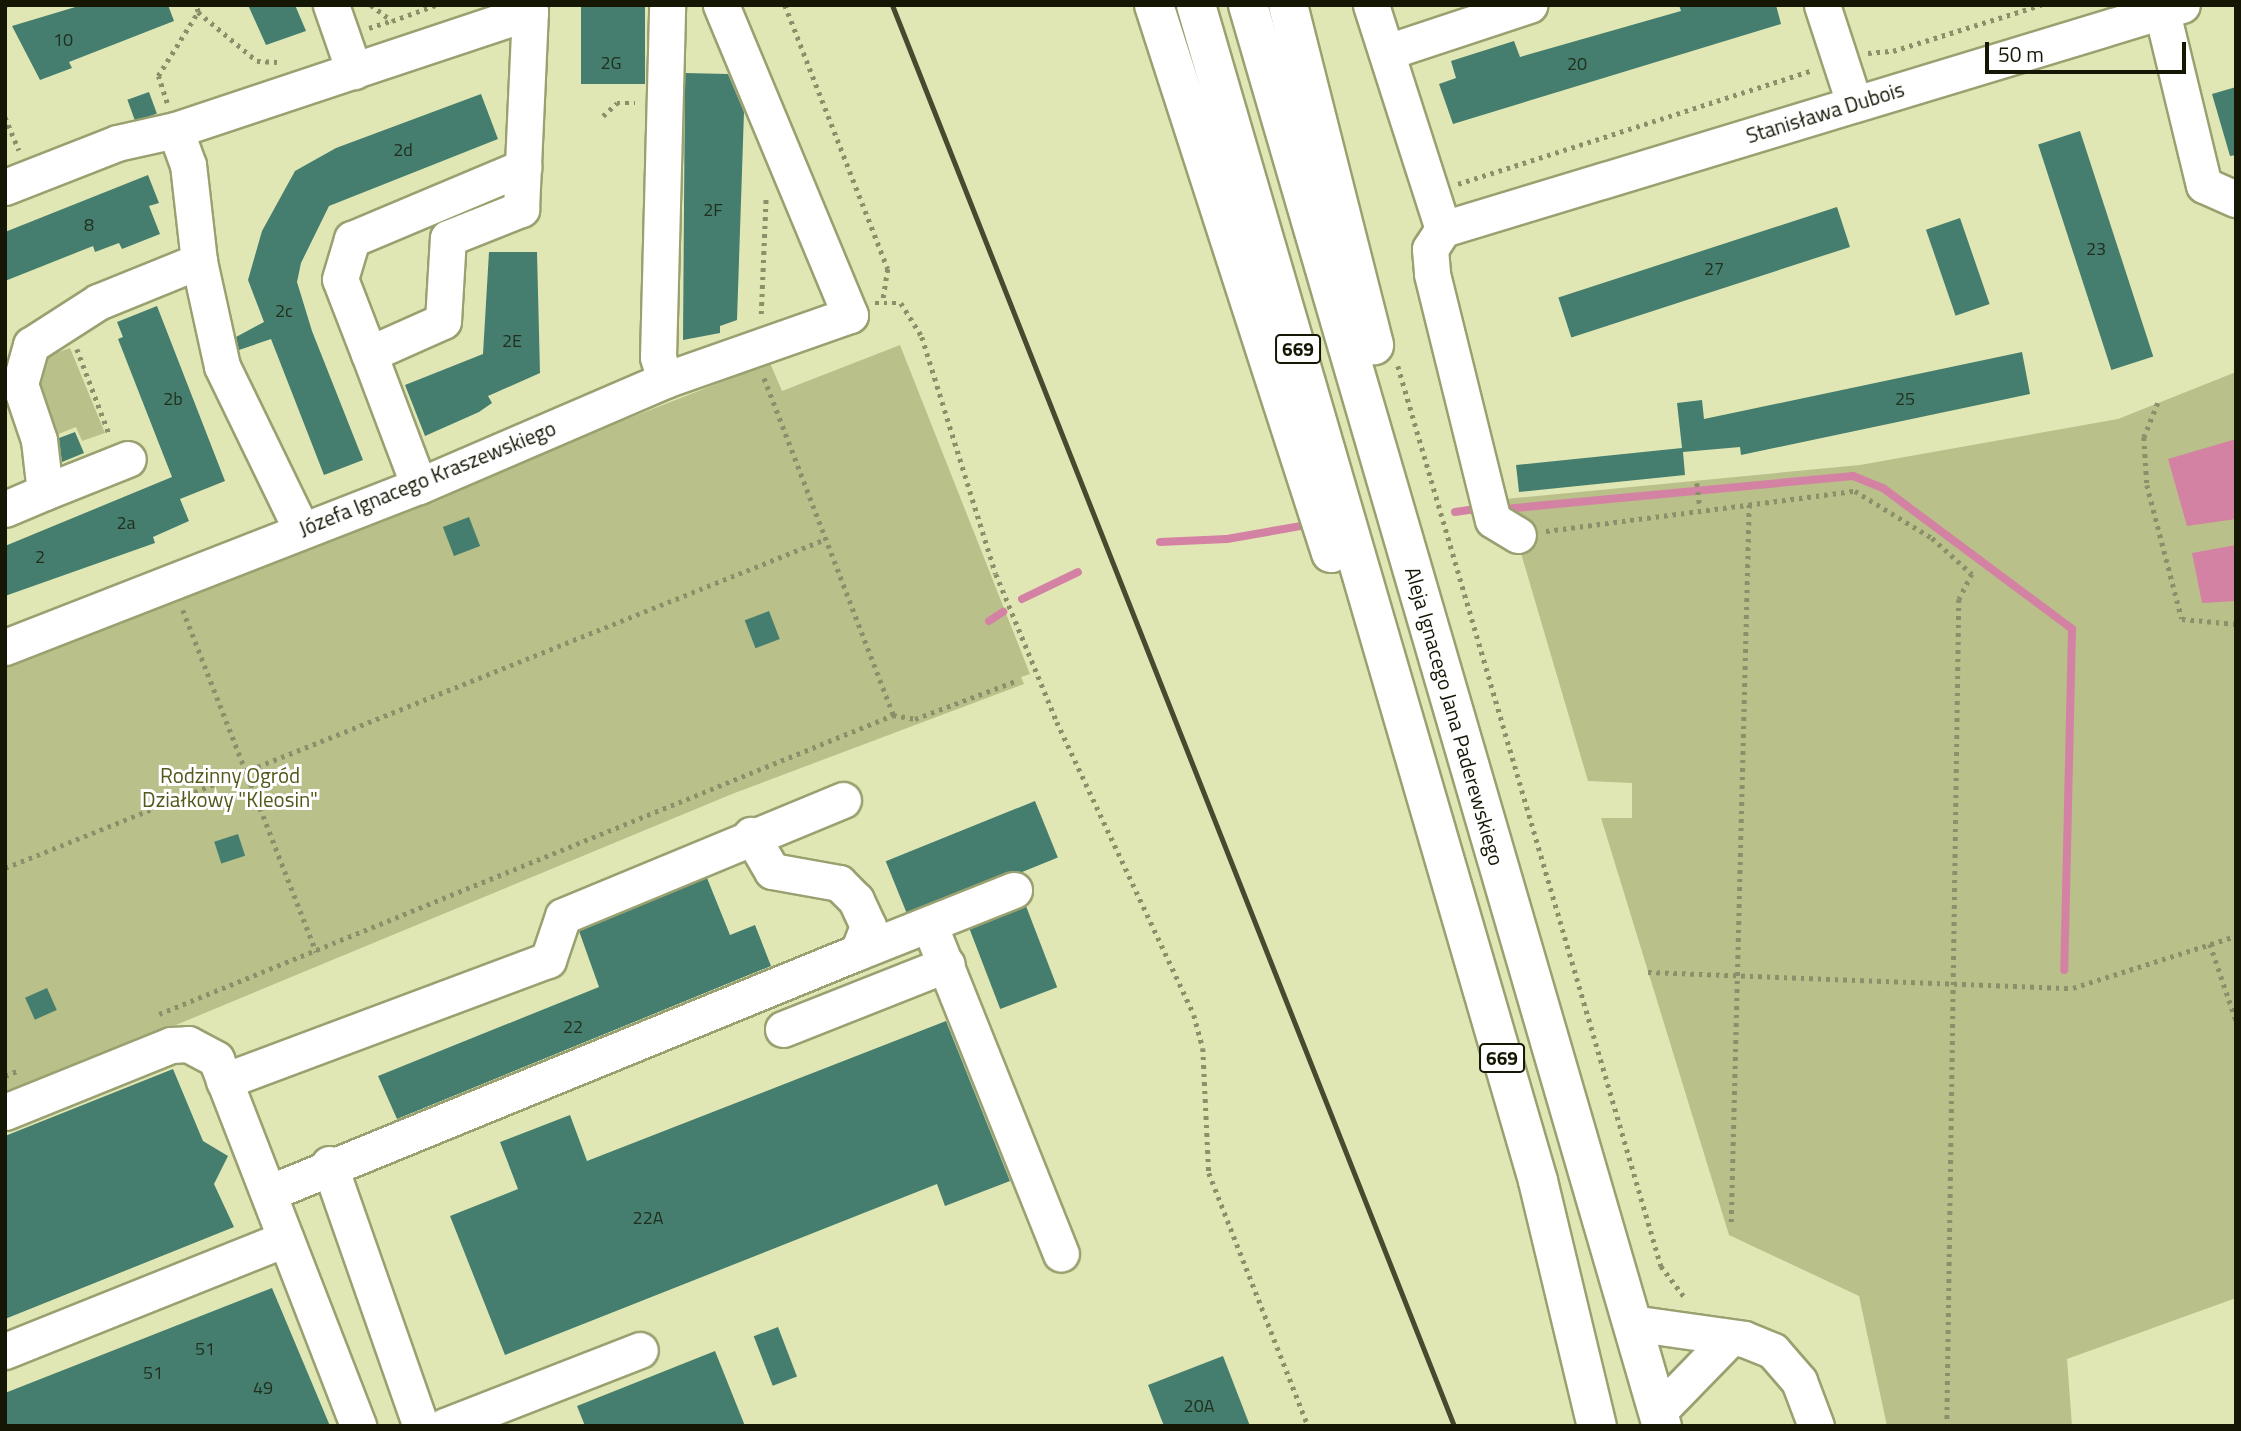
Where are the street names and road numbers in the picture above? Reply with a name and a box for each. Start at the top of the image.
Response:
street label: Stanisława Dubois [1743,76,1907,148]
road number: 669 [1274,334,1322,364]
street label: Józefa Ignacego Kraszewskiego [295,415,559,541]
street label: Aleja Ignacego Jana Paderewskiego [1400,564,1510,868]
road number: 669 [1478,1042,1526,1074]

